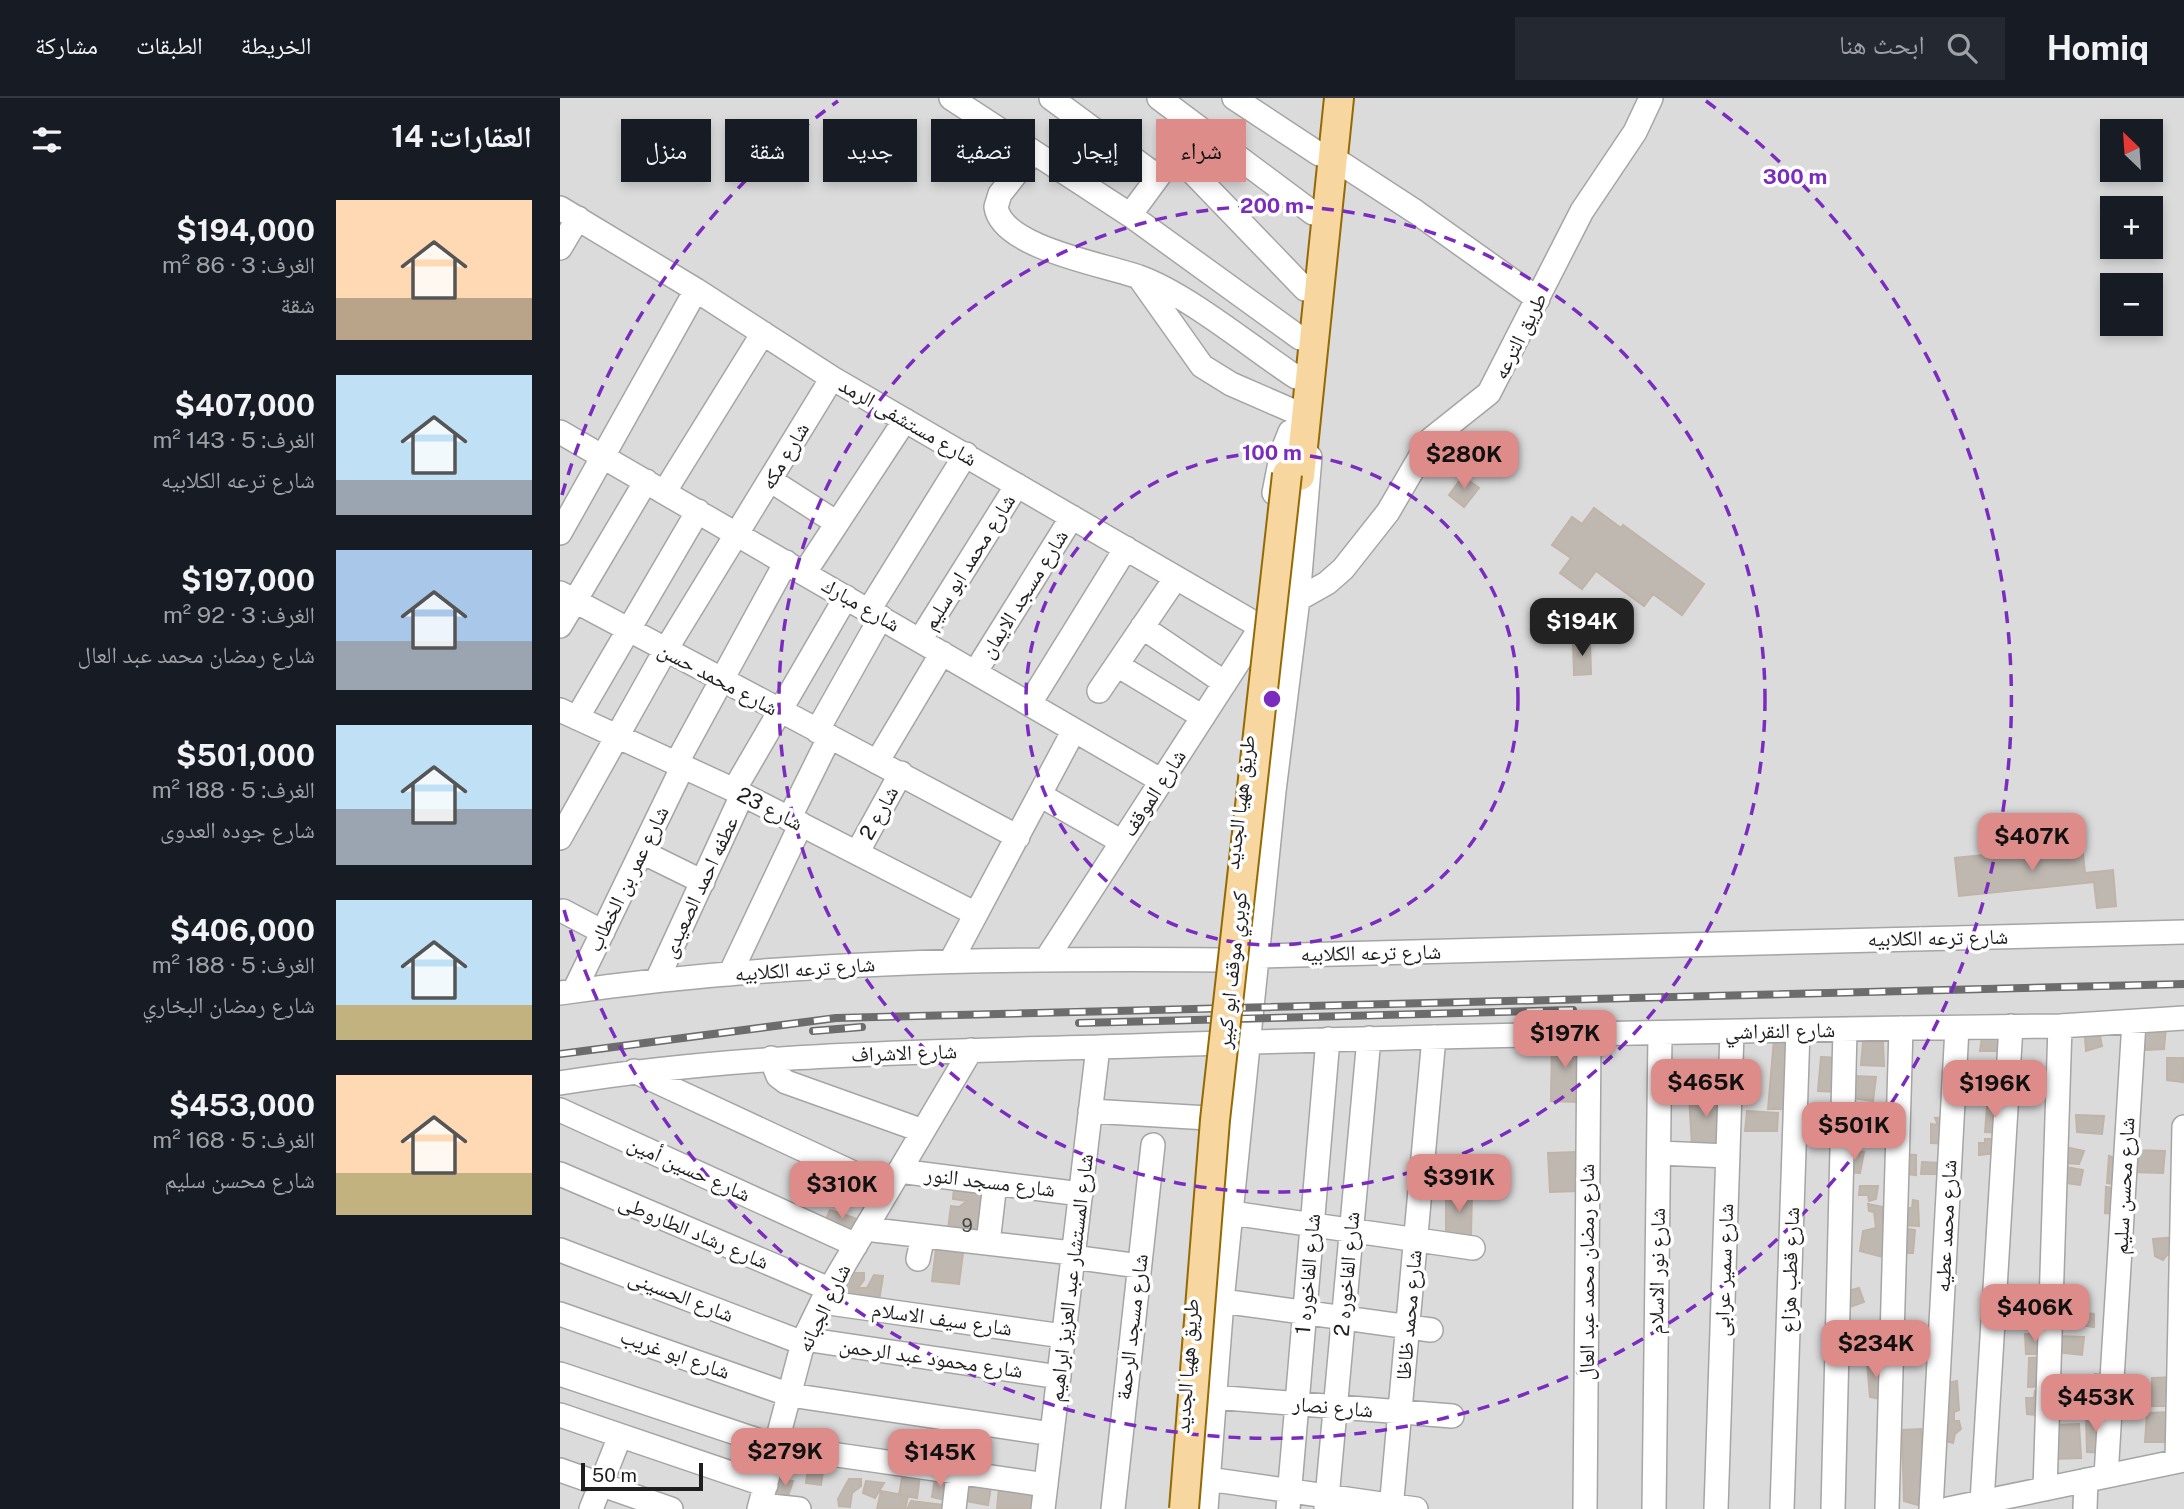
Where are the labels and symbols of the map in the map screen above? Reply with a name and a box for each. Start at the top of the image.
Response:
north arrow [2100,119,2163,182]
text: 300 m [1763,164,1827,189]
text: 200 m [1240,193,1304,218]
street label: طريق الترعه [1487,288,1553,384]
street label: شارع مستشفى الرمد [834,372,982,472]
street label: شارع مكه [755,418,815,494]
pin: $280K [1415,432,1513,491]
text: 100 m [1242,440,1302,465]
street label: شارع محمد ابو سليم [917,489,1022,635]
street label: شارع مسجد الايمان [974,525,1074,663]
street label: شارع مبارك [817,572,905,638]
pin: $194K [1533,598,1631,658]
street label: شارع محمد حسن [654,637,782,721]
centre of rings [1260,687,1284,711]
street label: طريق ههيا الجديد [1219,733,1261,871]
street label: شارع الموقف [1116,744,1192,842]
street label: شارع 23 [733,781,807,837]
street label: شارع 2 [854,782,904,844]
street label: شارع عمر بن الخطاب [581,802,675,956]
street label: عطفه احمد الصعيدى [656,812,743,962]
pin: $407K [1983,814,2081,873]
street label: كوبري موقف ابو كبير [1211,890,1257,1051]
street label: شارع ترعه الكلابيه [1867,924,2009,952]
street label: شارع ترعه الكلابيه [1300,939,1442,967]
street label: شارع ترعه الكلابيه [734,951,876,987]
pin: $197K [1516,1010,1614,1070]
street label: شارع النقراشي [1725,1017,1836,1048]
street label: شارع الاشراف [851,1038,957,1068]
pin: $465K [1657,1060,1755,1119]
pin: $196K [1946,1060,2044,1120]
pin: $501K [1805,1102,1903,1162]
street label: شارع محسن سليم [2107,1117,2142,1255]
street label: شارع حسين أمين [624,1130,754,1208]
street label: شارع المستشار عبد العزيز ابراهيم [1043,1152,1100,1404]
pin: $391K [1410,1154,1508,1214]
street label: شارع محمد عطيه [1930,1159,1962,1293]
street label: شارع مسجد النور [922,1161,1057,1203]
pin: $310K [793,1162,891,1221]
street label: شارع رمضان محمد عبد العال [1574,1164,1600,1380]
street label: شارع رشاد الطاروطى [615,1189,773,1275]
street label: شارع سمير عرابى [1709,1203,1739,1337]
street label: شارع نور الاسلام [1643,1207,1672,1335]
street label: شارع قطب هزاع [1775,1207,1805,1333]
street label: شارع الفاخوره 2 [1329,1210,1365,1338]
street label: شارع الفاخوره 1 [1290,1212,1326,1336]
house number: 9 [961,1215,973,1236]
street label: شارع محمد ظاظا [1390,1249,1428,1381]
street label: شارع مسجد الرحمة [1110,1252,1154,1402]
street label: شارع الجبانه [791,1260,857,1356]
street label: شارع الحسينى [625,1264,737,1328]
pin: $406K [1986,1284,2084,1344]
street label: شارع سيف الاسلام [870,1296,1014,1343]
street label: طريق ههيا الجديد [1169,1298,1205,1434]
pin: $234K [1827,1320,1925,1380]
street label: شارع ابو غريب [617,1323,733,1385]
street label: شارع محمود عبد الرحمن [838,1332,1024,1384]
pin: $453K [2047,1374,2145,1434]
street label: شارع نصار [1291,1390,1374,1423]
pin: $279K [736,1428,834,1488]
pin: $145K [891,1430,989,1489]
scale bar [581,1460,704,1492]

